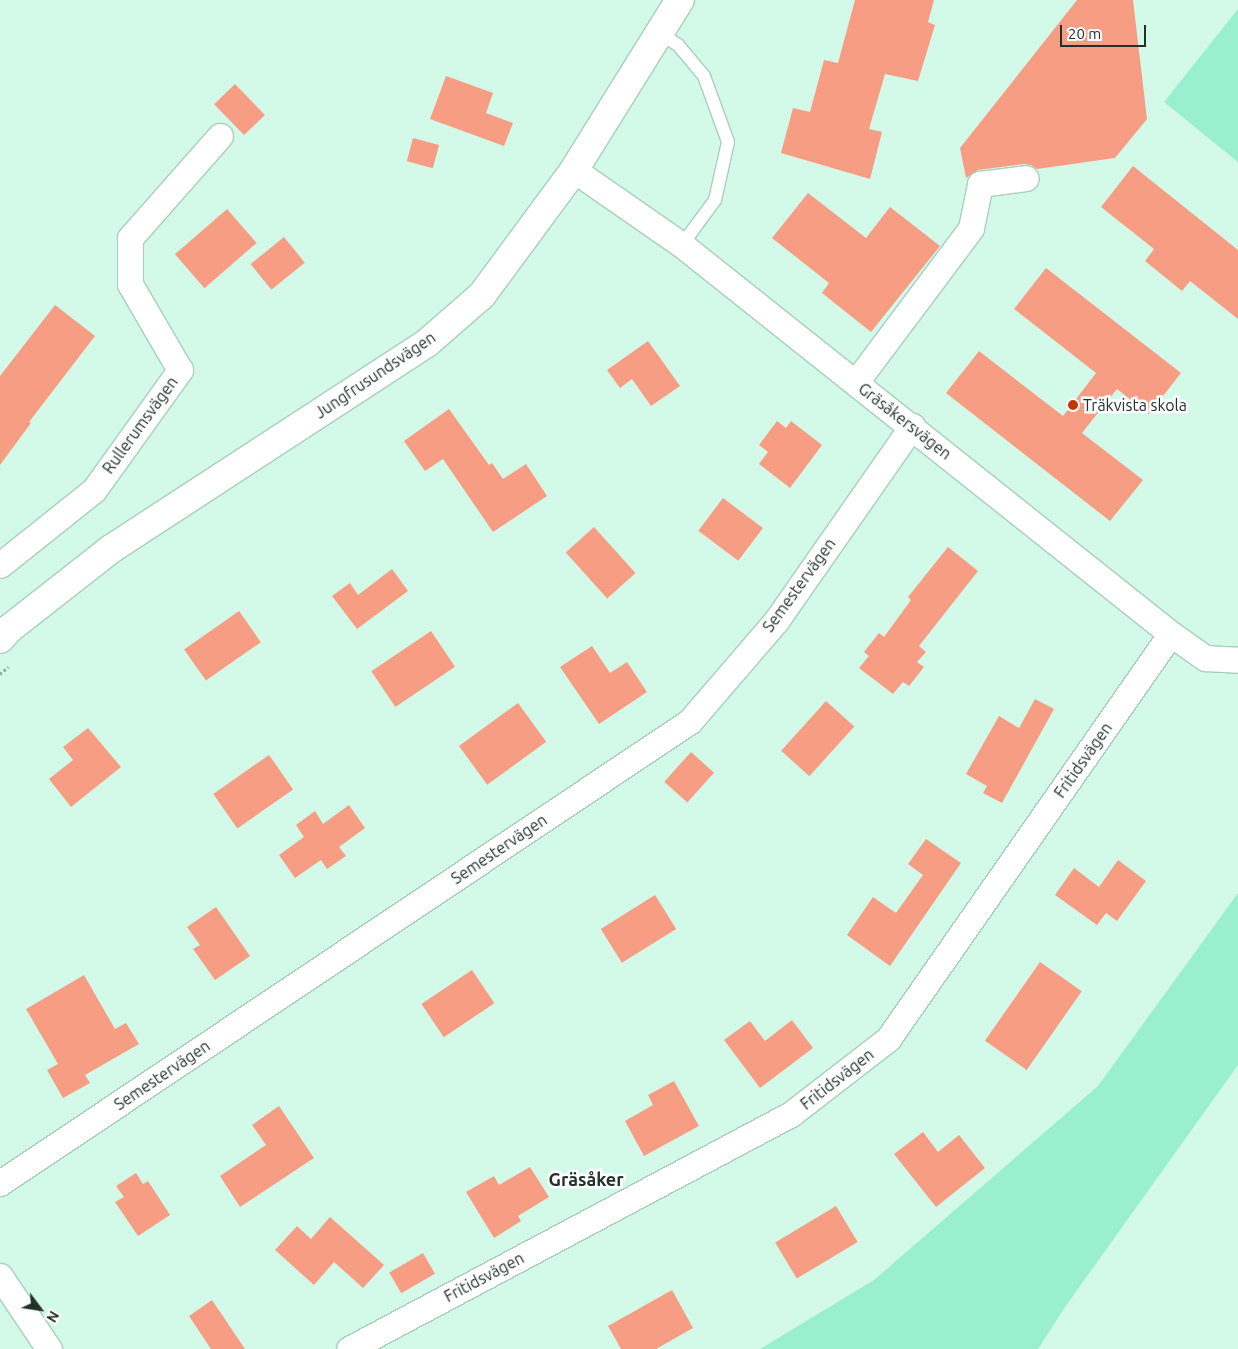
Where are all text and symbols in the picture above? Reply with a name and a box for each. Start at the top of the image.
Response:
scale bar [1063,15,1149,47]
text: 20 m [1068,25,1101,42]
street label: Jungfrusundsvägen [311,328,439,422]
street label: Rullerumsvägen [98,373,182,477]
street label: Gräsåkersvägen [855,379,955,463]
place label: Träkvista skola [1083,395,1187,415]
marker: Träkvista skola [1067,399,1079,411]
street label: Semestervägen [758,534,840,636]
street label: Fritidsvägen [1050,719,1116,801]
street label: Semestervägen [447,810,551,888]
street label: Semestervägen [110,1036,214,1114]
street label: Fritidsvägen [797,1044,877,1114]
district label: Gräsåker [548,1168,624,1190]
street label: Fritidsvägen [441,1248,527,1306]
north arrow [15,1284,65,1334]
text: N [43,1308,62,1325]

